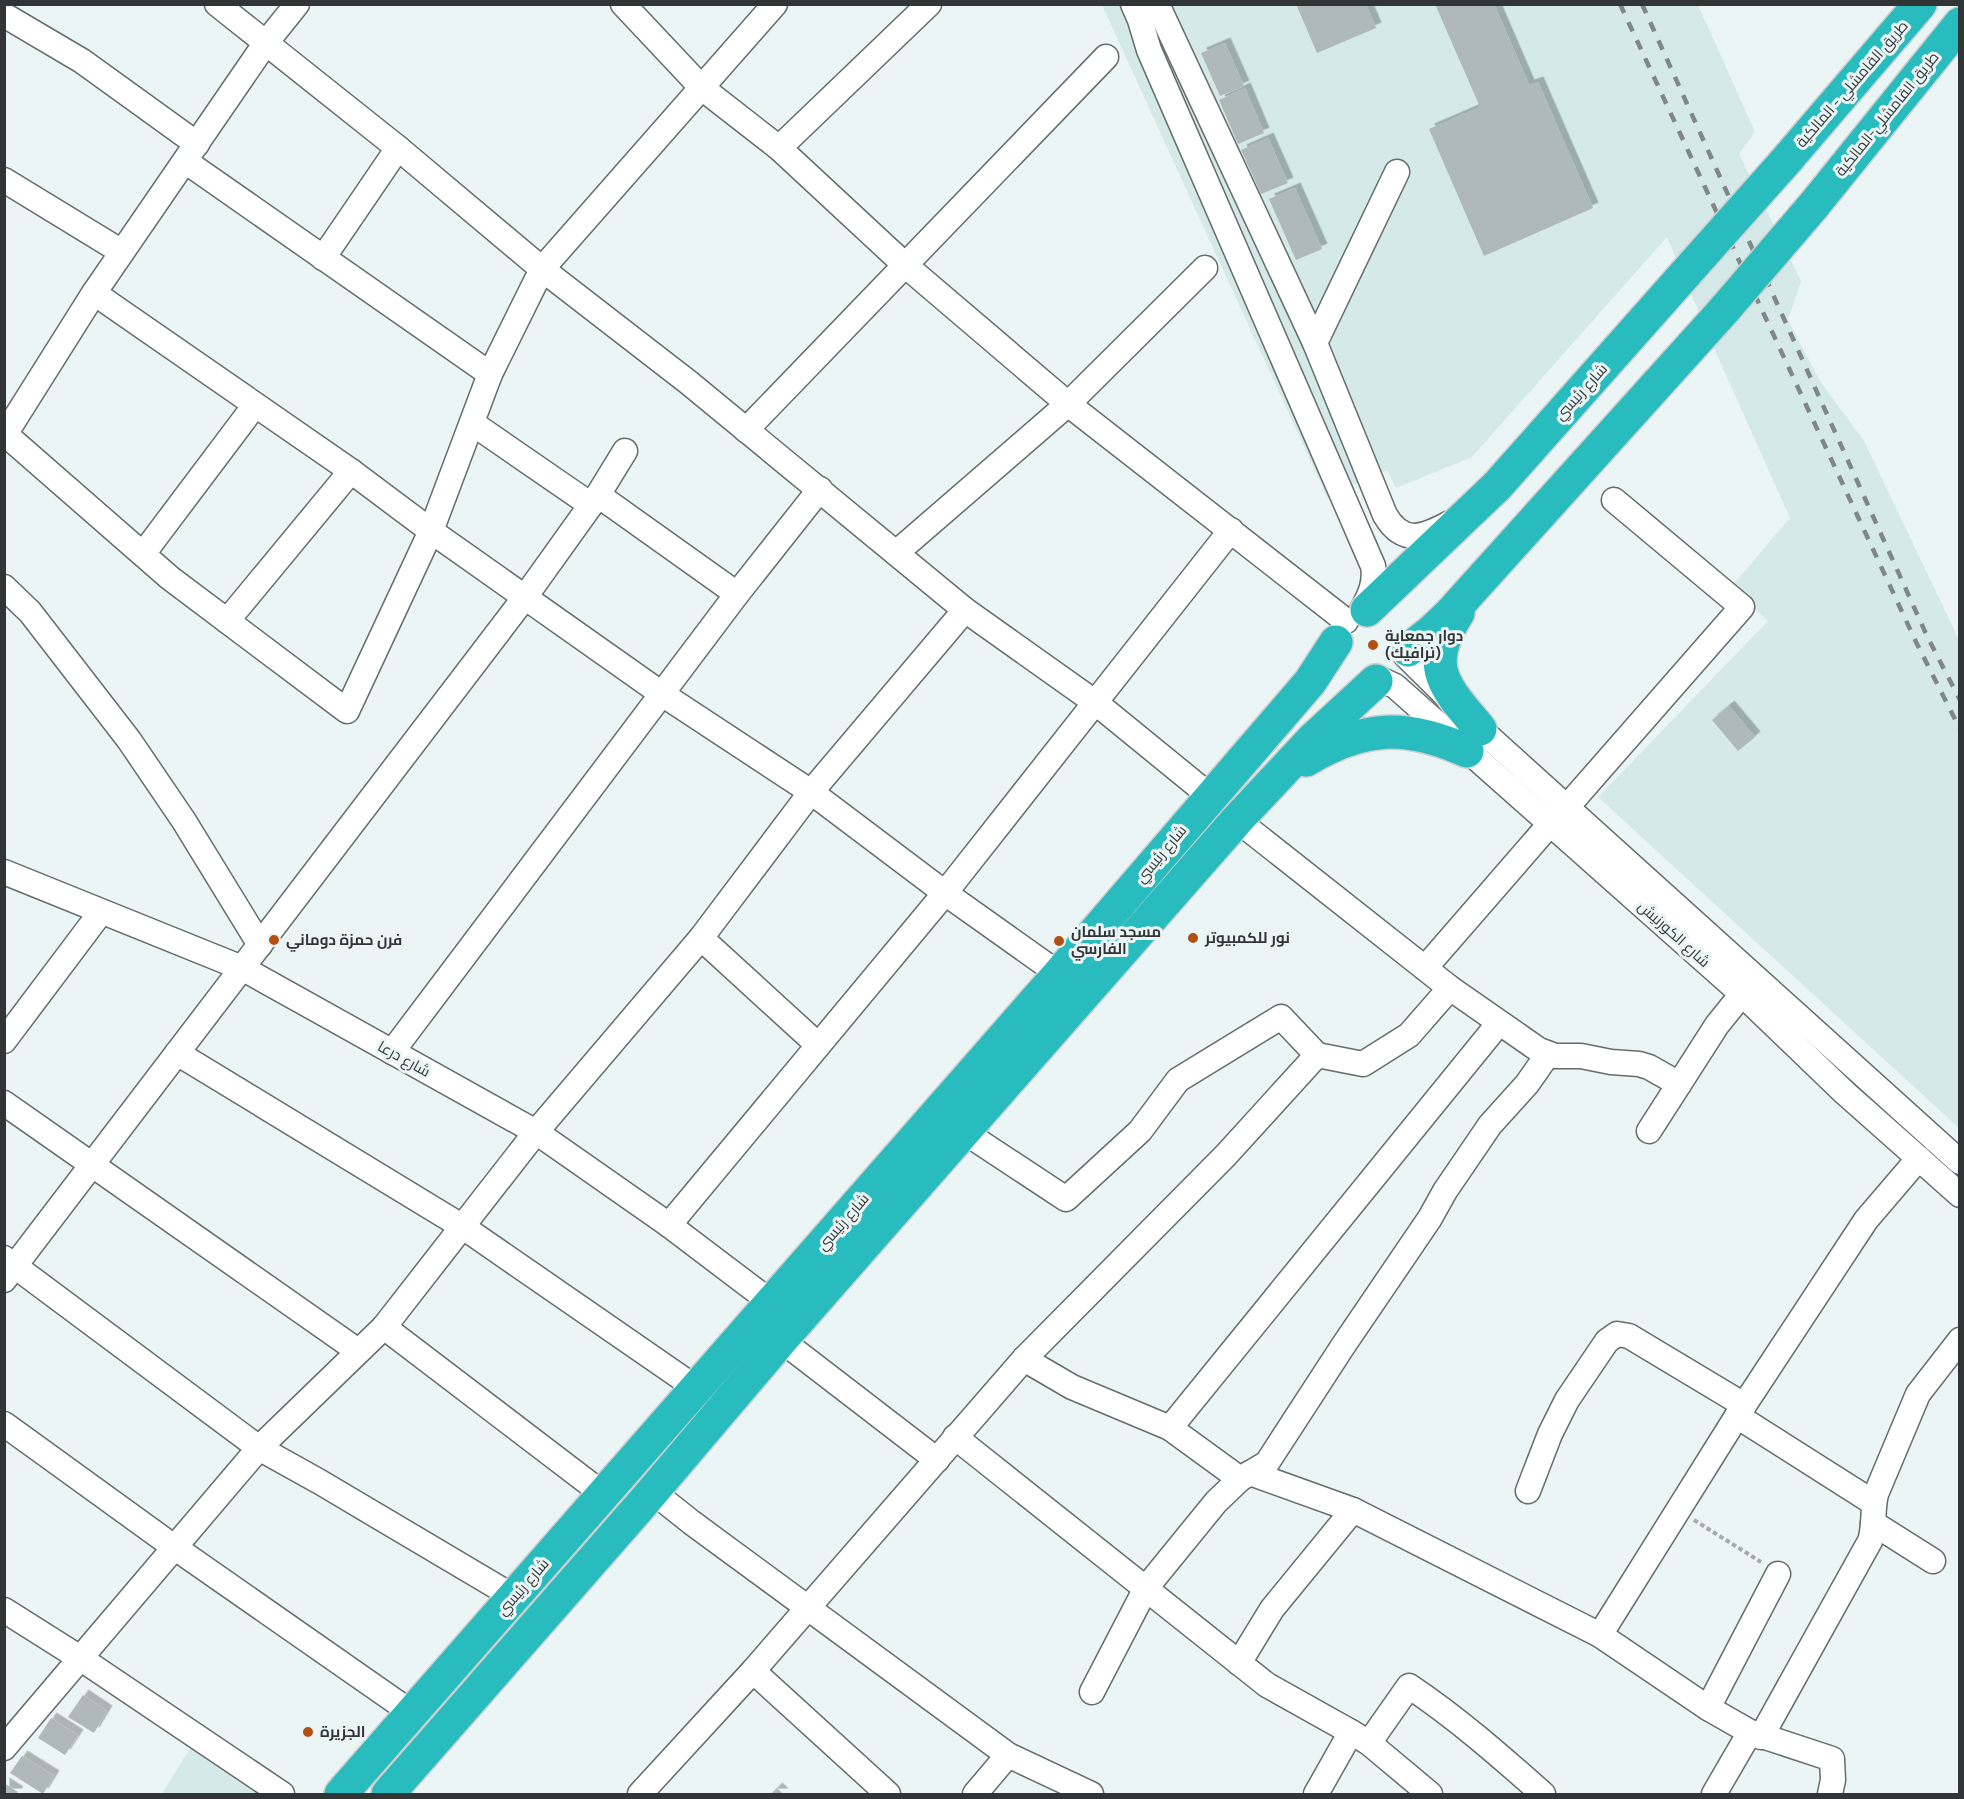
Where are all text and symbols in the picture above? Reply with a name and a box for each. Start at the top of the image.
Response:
street label: طريق القامشلي - المالكية [1792,17,1914,153]
street label: طريق القامشلي-المالكية [1831,48,1945,182]
street label: شارع رئيسي [1551,360,1613,426]
place label: دوار جمعاية (ترافيك) [1385,627,1463,662]
marker: دوار جمعاية (ترافيك) [1366,638,1380,652]
street label: شارع رئيسي [1132,821,1193,888]
street label: شارع الكورنيش [1633,897,1714,972]
place label: مسجد سلمان الفارسي [1071,923,1161,961]
place label: نور للكمبيوتر [1204,929,1290,947]
place label: فرن حمزة دوماني [286,931,402,952]
marker: نور للكمبيوتر [1186,931,1200,945]
marker: فرن حمزة دوماني [267,933,281,947]
marker: مسجد سلمان الفارسي [1052,934,1066,948]
street label: شارع درعا [374,1037,433,1083]
street label: شارع رئيسي [813,1190,875,1256]
street label: شارع رئيسي [493,1555,555,1621]
place label: الجزيرة [320,1723,366,1741]
marker: الجزيرة [301,1725,315,1739]

